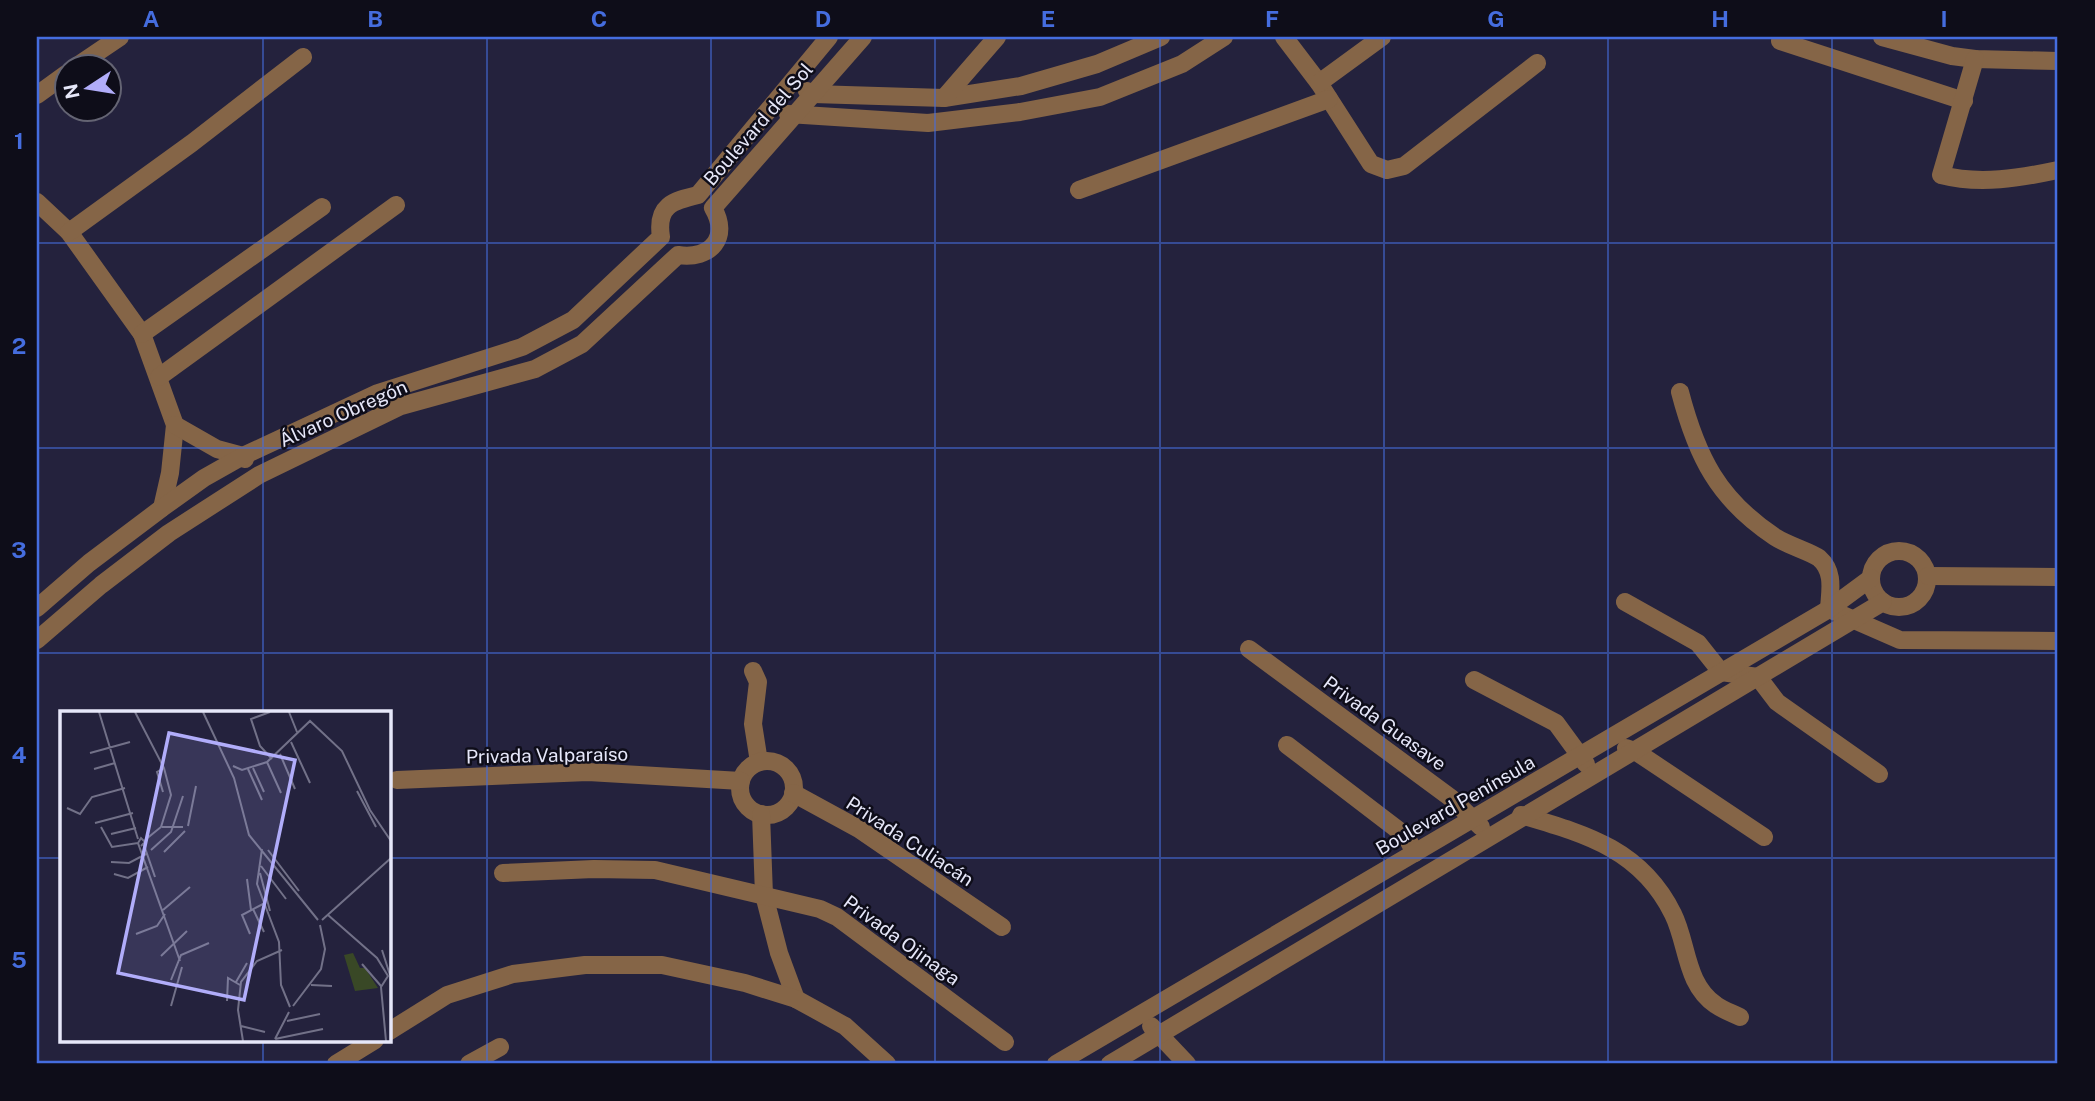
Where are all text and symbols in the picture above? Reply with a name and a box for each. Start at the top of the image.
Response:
text: A [143,5,160,32]
text: B [367,5,383,32]
text: C [591,5,607,32]
text: D [815,5,831,32]
text: E [1041,5,1055,32]
text: F [1265,5,1279,32]
text: G [1487,5,1505,32]
text: H [1711,5,1729,32]
text: I [1940,5,1948,32]
north arrow [52,52,122,122]
street label: Boulevard del Sol [699,58,817,190]
text: N [59,82,84,101]
text: 1 [14,127,24,154]
text: 2 [12,332,26,359]
street label: Álvaro Obregón [276,375,410,451]
text: 3 [11,536,27,563]
street label: Privada Guasave [1320,671,1450,775]
inset map [60,711,390,1042]
text: 4 [11,741,27,768]
street label: Privada Valparaíso [466,743,628,767]
street label: Boulevard Península [1372,751,1538,859]
street label: Privada Culiacán [842,792,978,890]
street label: Privada Ojinaga [840,891,964,989]
text: 5 [11,946,27,973]

